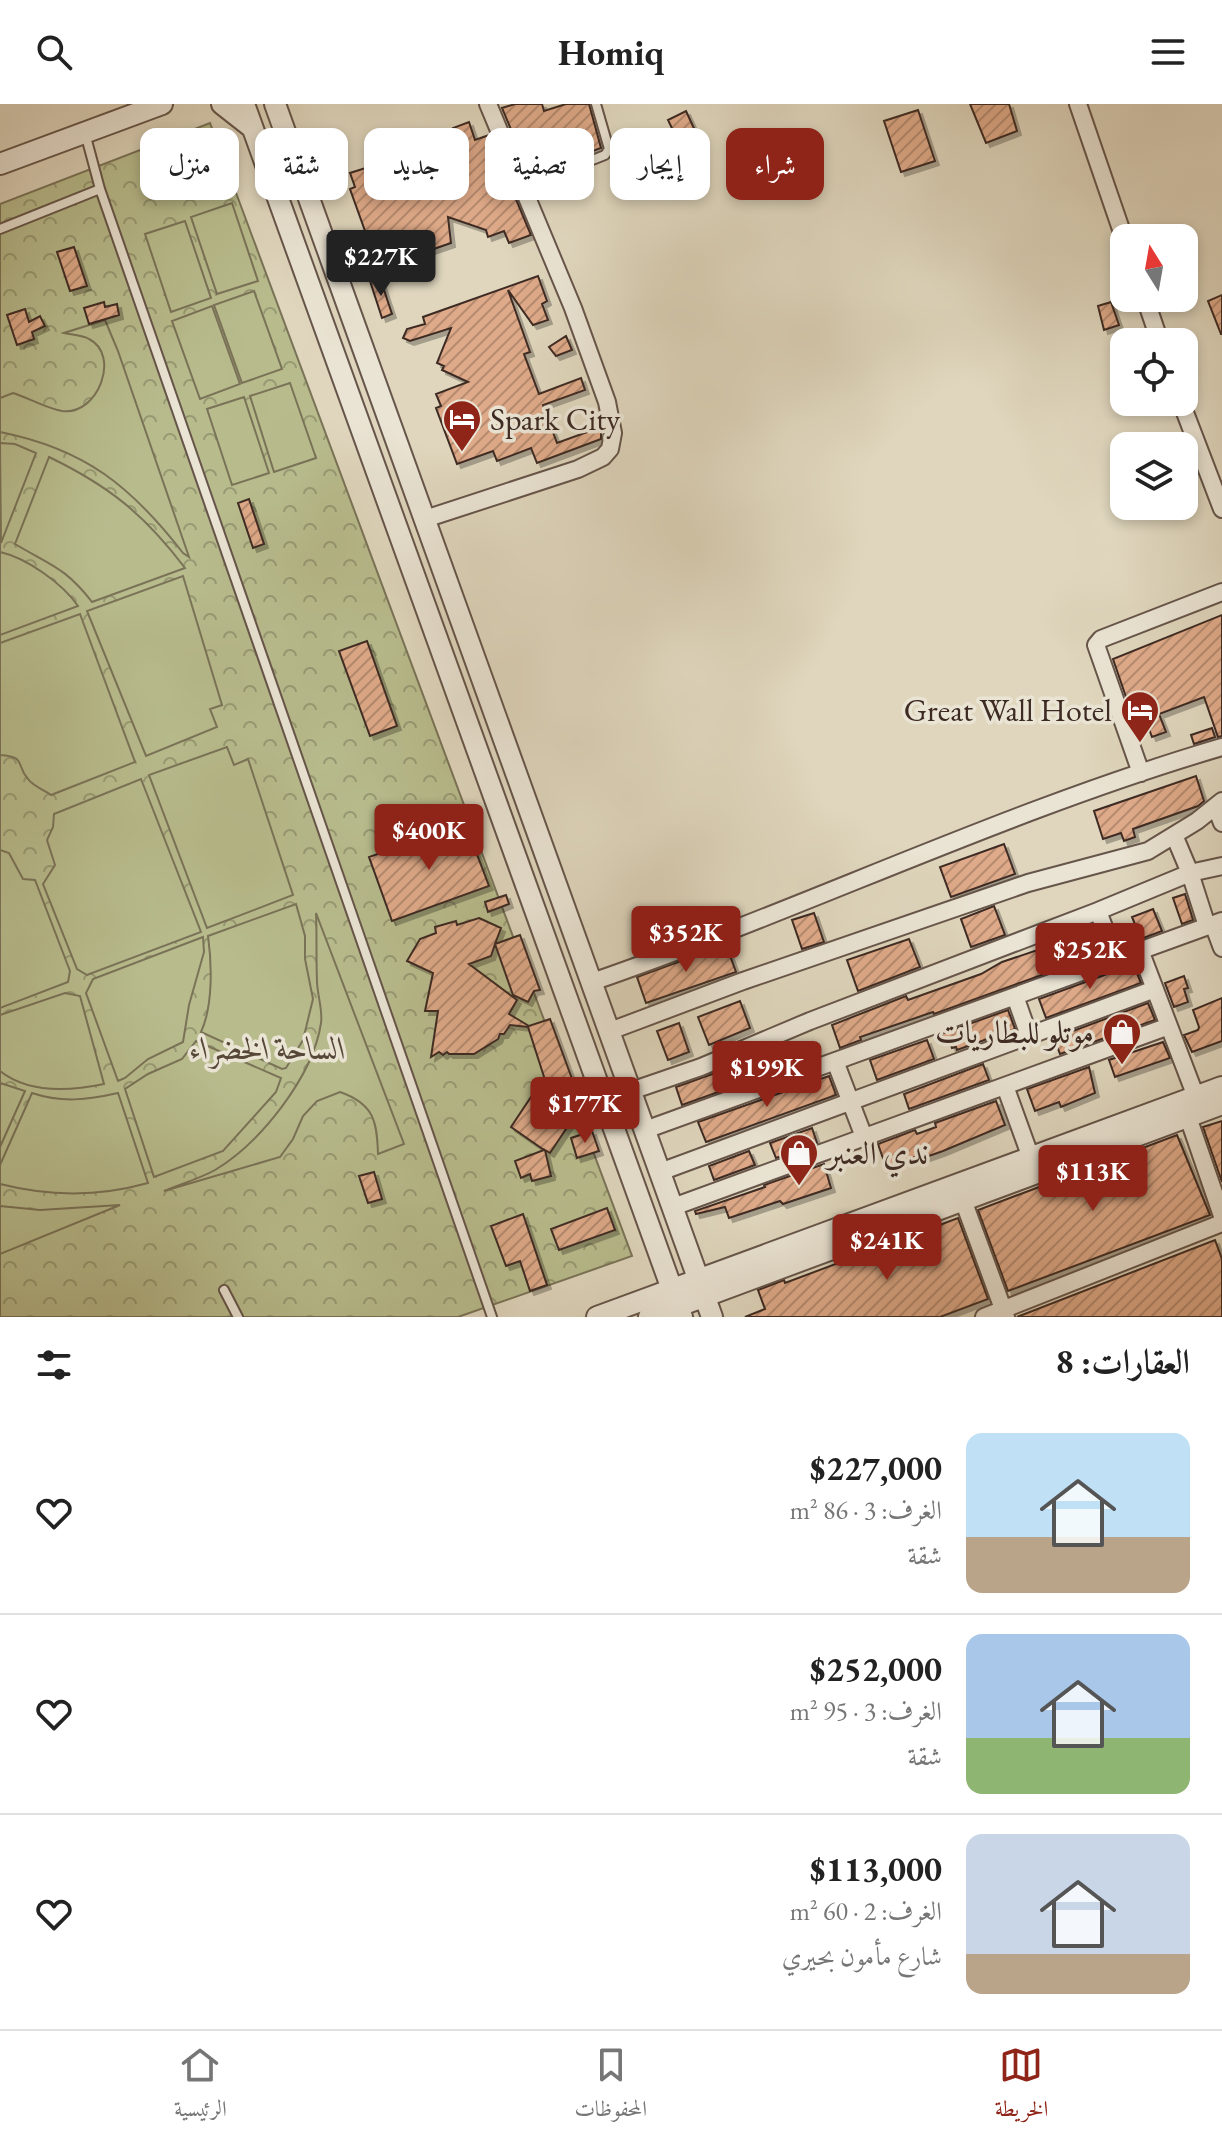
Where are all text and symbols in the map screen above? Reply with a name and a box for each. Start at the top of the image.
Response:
text: Homiq [558,29,664,76]
icon: search [32,30,76,74]
icon: menu [1146,30,1190,74]
chip: منزل [140,128,239,200]
chip: شقة [255,128,348,200]
chip: جديد [364,128,469,200]
chip: تصفية [485,128,594,200]
chip: إيجار [610,128,710,200]
chip: شراء [726,128,824,200]
north arrow [1110,224,1198,312]
map controls [1110,224,1198,520]
pin: $227K [325,230,437,298]
text: $227K [344,239,418,273]
button: locate [1110,328,1198,416]
hotel icon: Spark City [441,398,483,453]
place label: Spark City [490,398,621,440]
button: layers [1110,432,1198,520]
place label: Great Wall Hotel [904,689,1112,731]
hotel icon: Great Wall Hotel [1119,689,1161,744]
pin: $400K [373,804,485,872]
text: $400K [392,813,466,847]
pin: $352K [630,906,742,974]
text: $352K [649,915,723,949]
pin: $252K [1034,923,1146,991]
text: $252K [1053,932,1127,966]
place label: موتلو للبطاريات [935,1011,1094,1053]
shop icon: موتلو للبطاريات [1101,1011,1143,1066]
park label: الساحة الخضراء [190,1027,346,1069]
pin: $199K [711,1041,823,1109]
text: $199K [730,1050,804,1084]
pin: $177K [529,1077,641,1145]
text: $177K [548,1086,622,1120]
shop icon: ندي العنبر [778,1132,820,1187]
place label: ندي العنبر [824,1132,928,1178]
pin: $113K [1037,1145,1149,1213]
text: $113K [1056,1154,1130,1188]
pin: $241K [831,1214,943,1282]
text: $241K [850,1223,924,1257]
text: العقارات: 8 [1056,1339,1190,1383]
icon: filters [32,1343,76,1387]
text: $227,000 [810,1446,942,1490]
icon: home [1030,1465,1126,1561]
icon: heart [32,1491,76,1535]
text: الغرف: 3 · 86 m² [790,1493,942,1527]
text: شقة [908,1538,942,1572]
text: $252,000 [810,1647,942,1691]
icon: home [1030,1666,1126,1762]
icon: heart [32,1692,76,1736]
text: الغرف: 3 · 95 m² [790,1694,942,1728]
text: شقة [908,1739,942,1773]
text: $113,000 [810,1847,942,1891]
icon: home [1030,1866,1126,1962]
icon: heart [32,1892,76,1936]
text: الغرف: 2 · 60 m² [790,1894,942,1928]
text: شارع مأمون بحيري [782,1939,942,1973]
tab: الرئيسية [174,2043,227,2130]
tab: المحفوظات [574,2043,647,2130]
tab: الخريطة [995,2043,1048,2130]

